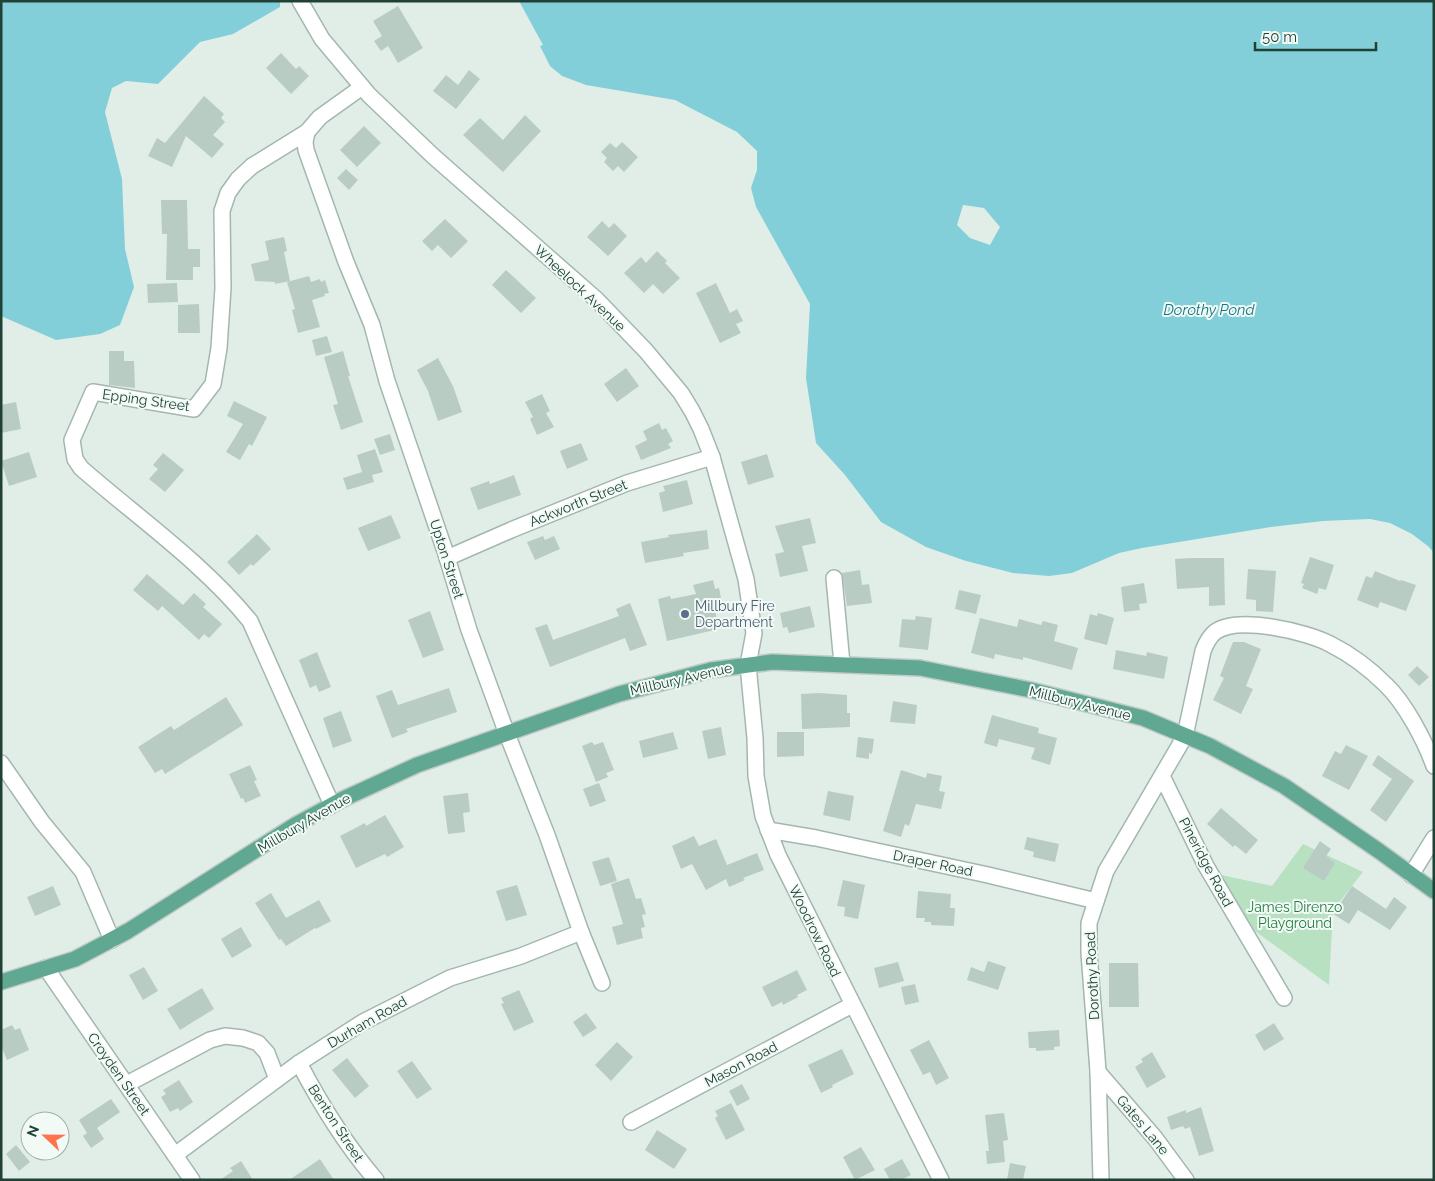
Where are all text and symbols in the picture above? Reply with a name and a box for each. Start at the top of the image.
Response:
scale bar [1255,20,1376,52]
text: 50 m [1262,28,1297,46]
street label: Wheelock Avenue [531,242,629,334]
water label: Dorothy Pond [1164,301,1255,319]
street label: Epping Street [101,386,191,414]
street label: Ackworth Street [527,476,629,530]
street label: Upton Street [427,517,467,601]
place label: Millbury Fire Department [695,598,775,630]
marker: Millbury Fire Department [679,608,691,620]
street label: Millbury Avenue [628,659,734,699]
street label: Millbury Avenue [1027,683,1133,723]
street label: Millbury Avenue [255,790,353,856]
street label: Pineridge Road [1176,815,1236,909]
street label: Draper Road [892,847,974,879]
street label: Woodrow Road [786,883,844,979]
park label: James Direnzo Playground [1248,899,1342,931]
street label: Dorothy Road [1082,931,1102,1021]
street label: Durham Road [324,993,410,1051]
street label: Croyden Street [85,1030,154,1119]
street label: Mason Road [702,1038,780,1090]
street label: Benton Street [305,1081,367,1165]
street label: Gates Lane [1113,1092,1173,1158]
north arrow [20,1111,70,1161]
text: N [24,1123,42,1139]

